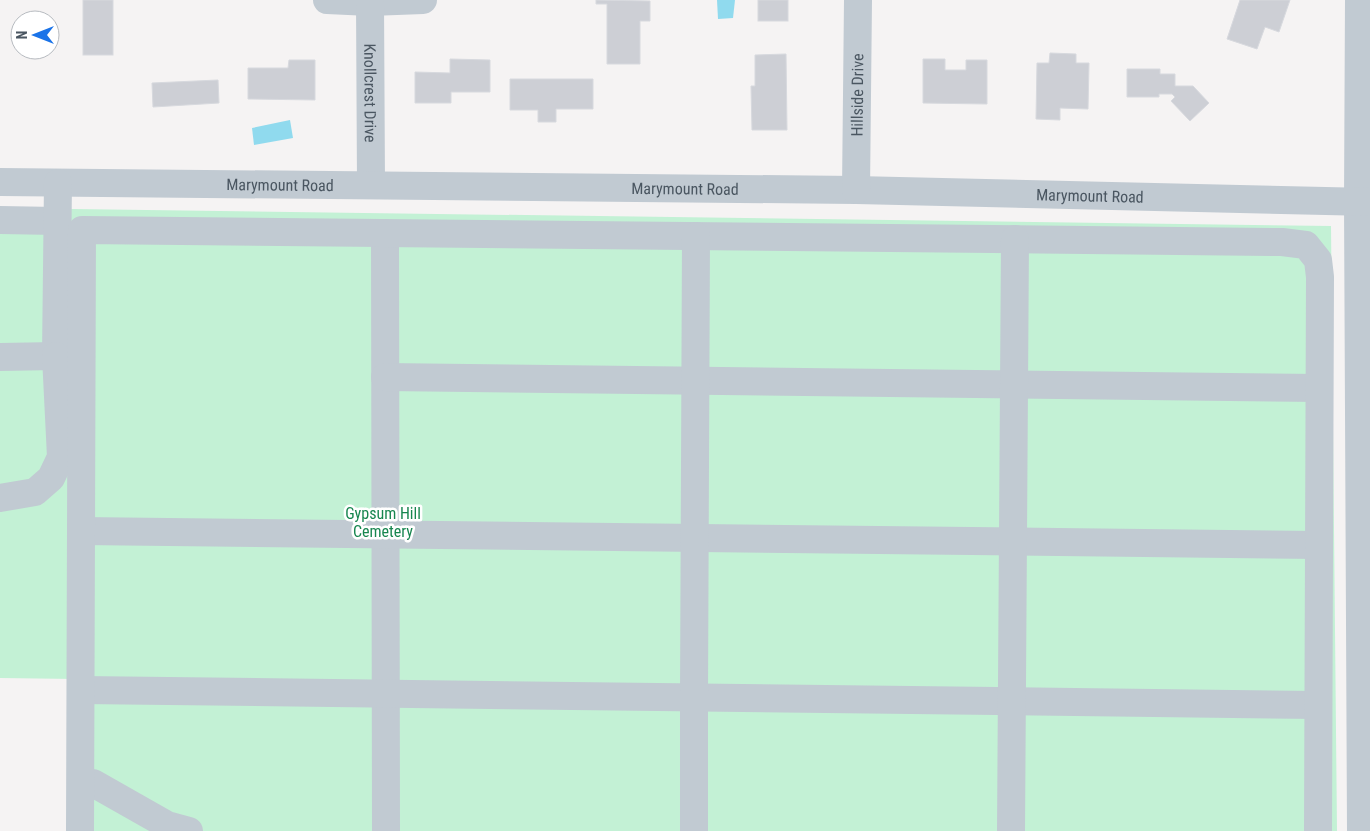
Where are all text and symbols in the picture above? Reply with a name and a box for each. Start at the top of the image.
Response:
north arrow [10,10,60,60]
text: N [14,31,30,39]
street label: Knollcrest Drive [361,43,380,143]
street label: Hillside Drive [847,53,867,137]
street label: Marymount Road [226,175,334,195]
street label: Marymount Road [631,178,739,198]
street label: Marymount Road [1036,185,1144,206]
park label: Gypsum Hill Cemetery [345,504,421,541]

